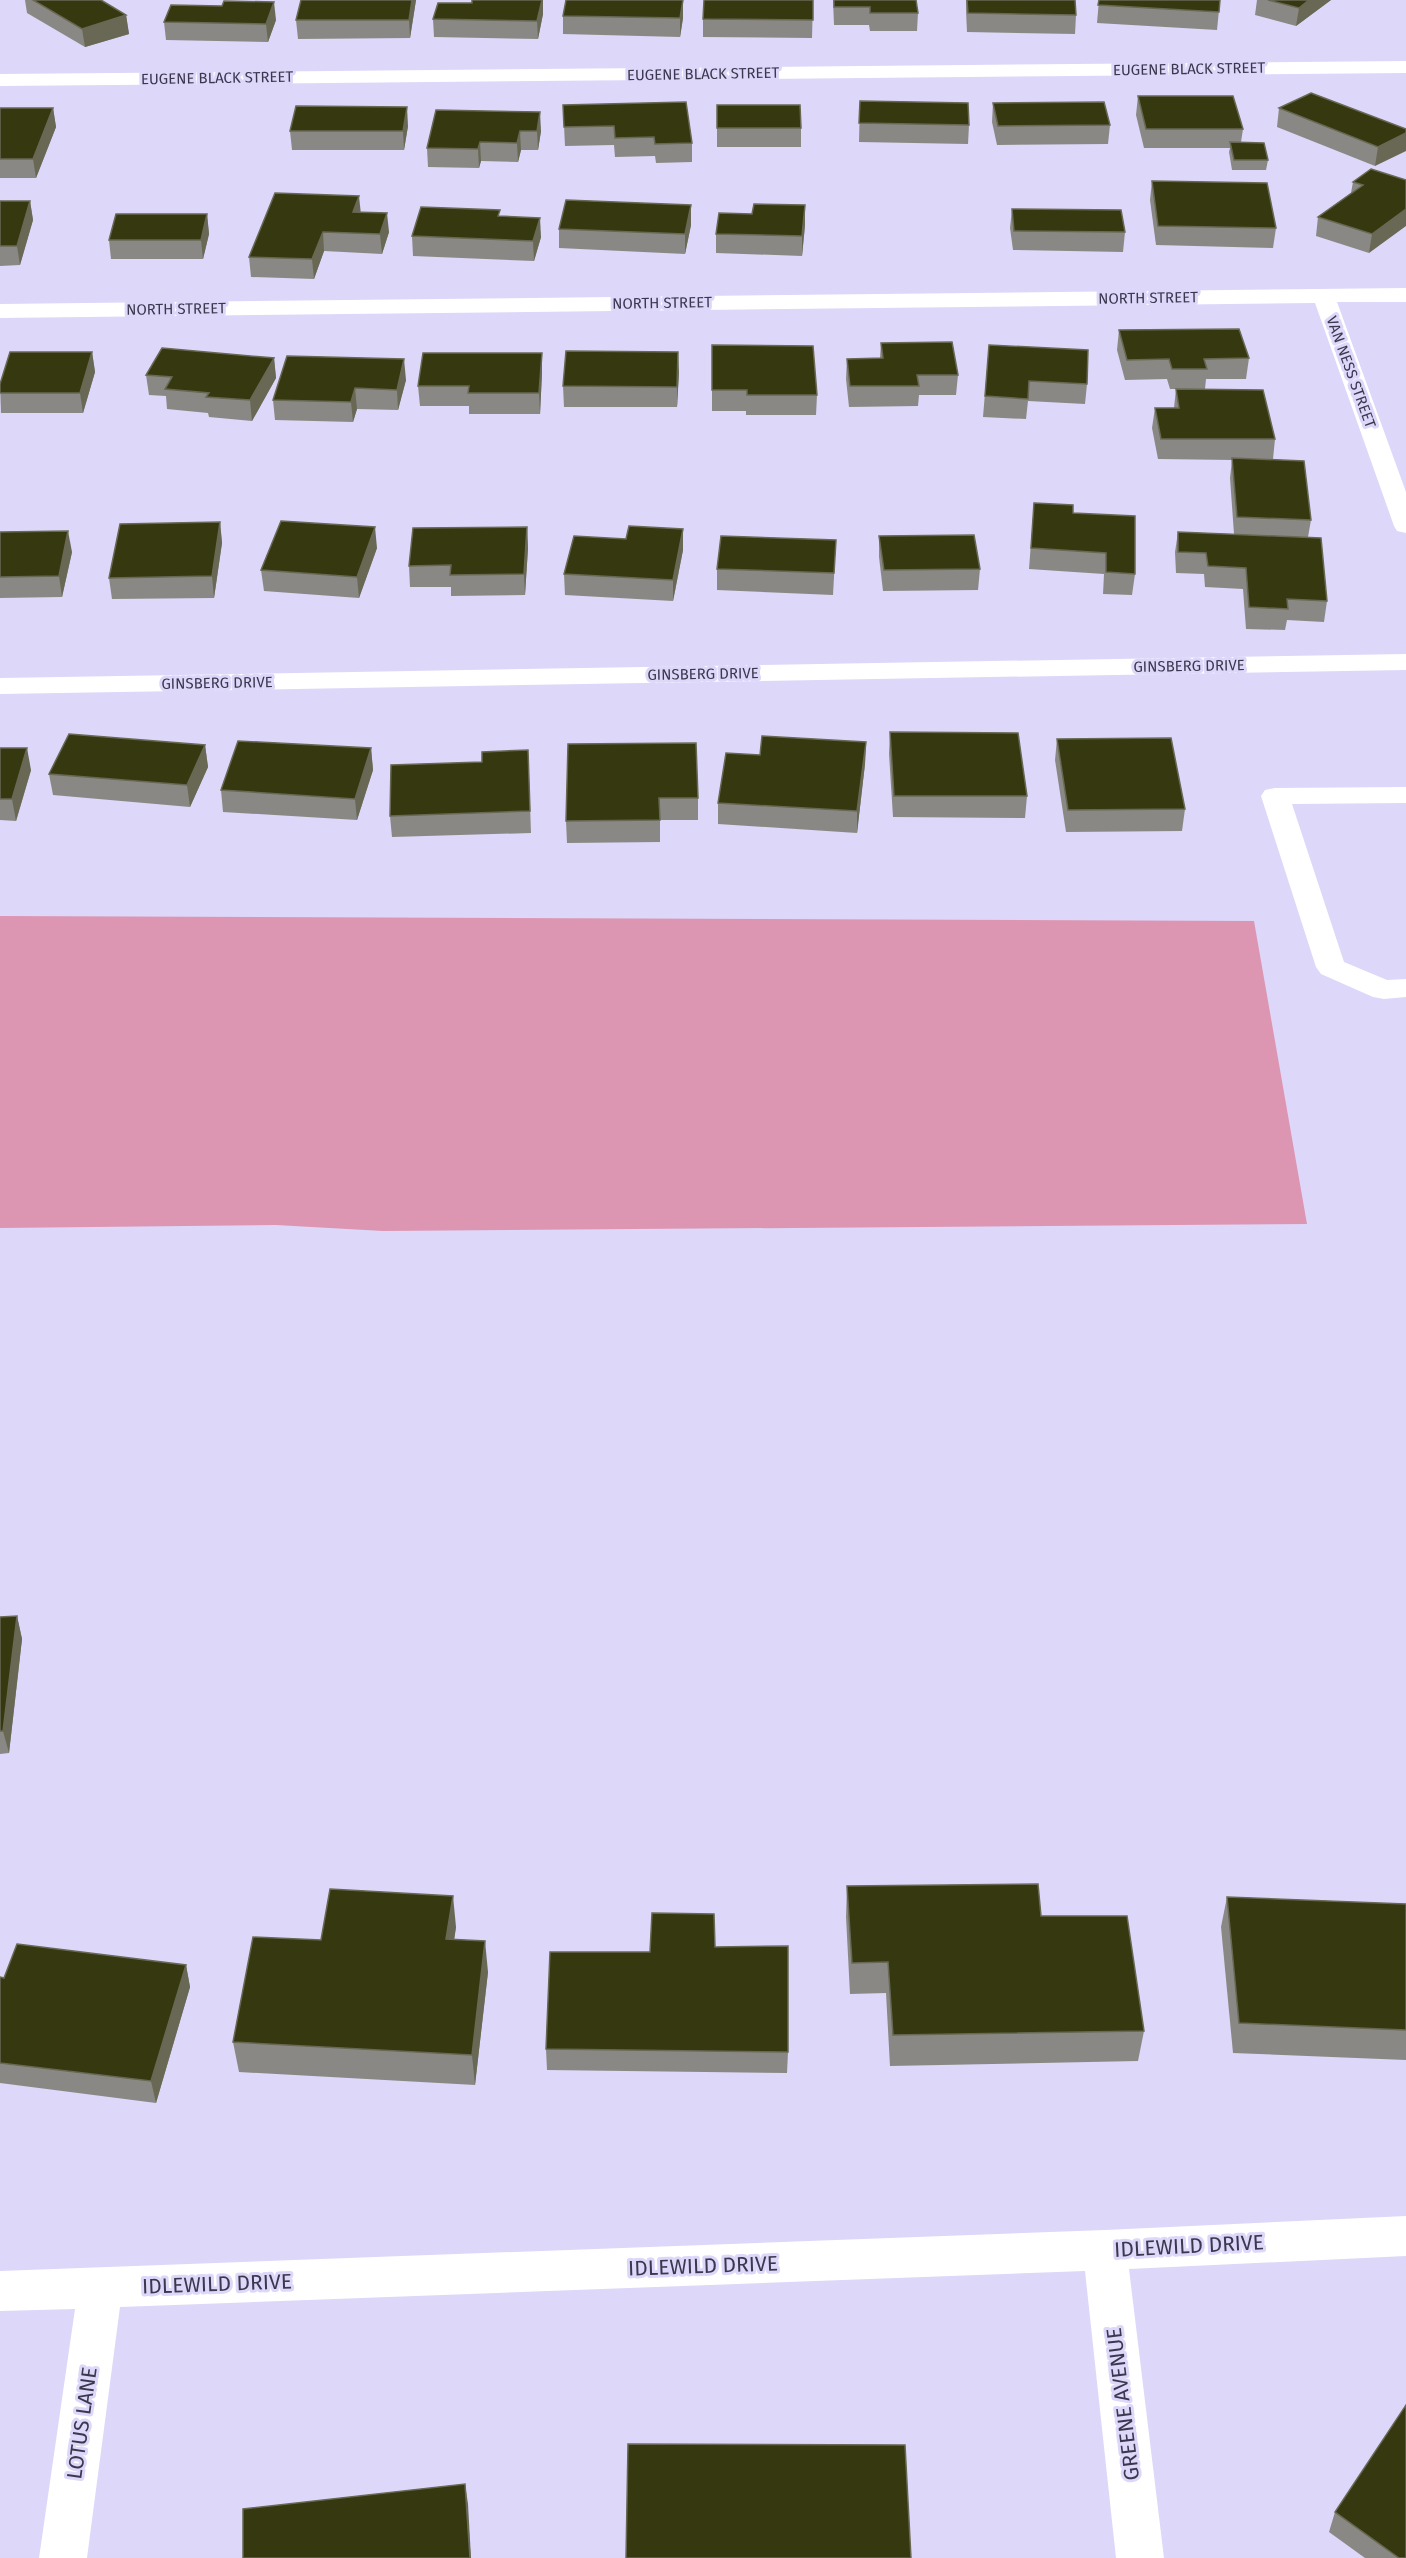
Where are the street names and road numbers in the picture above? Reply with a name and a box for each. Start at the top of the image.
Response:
street label: EUGENE BLACK STREET [1113,59,1266,79]
street label: EUGENE BLACK STREET [627,64,780,84]
street label: EUGENE BLACK STREET [141,68,294,88]
street label: NORTH STREET [1098,288,1198,308]
street label: NORTH STREET [612,293,712,313]
street label: NORTH STREET [126,299,226,319]
street label: VAN NESS STREET [1322,314,1380,431]
street label: GINSBERG DRIVE [1133,656,1245,676]
street label: GINSBERG DRIVE [647,664,759,684]
street label: GINSBERG DRIVE [161,673,273,693]
street label: IDLEWILD DRIVE [1114,2229,1264,2263]
street label: IDLEWILD DRIVE [628,2250,778,2282]
street label: IDLEWILD DRIVE [142,2268,292,2300]
street label: GREENE AVENUE [1101,2326,1145,2482]
street label: LOTUS LANE [61,2365,103,2481]

